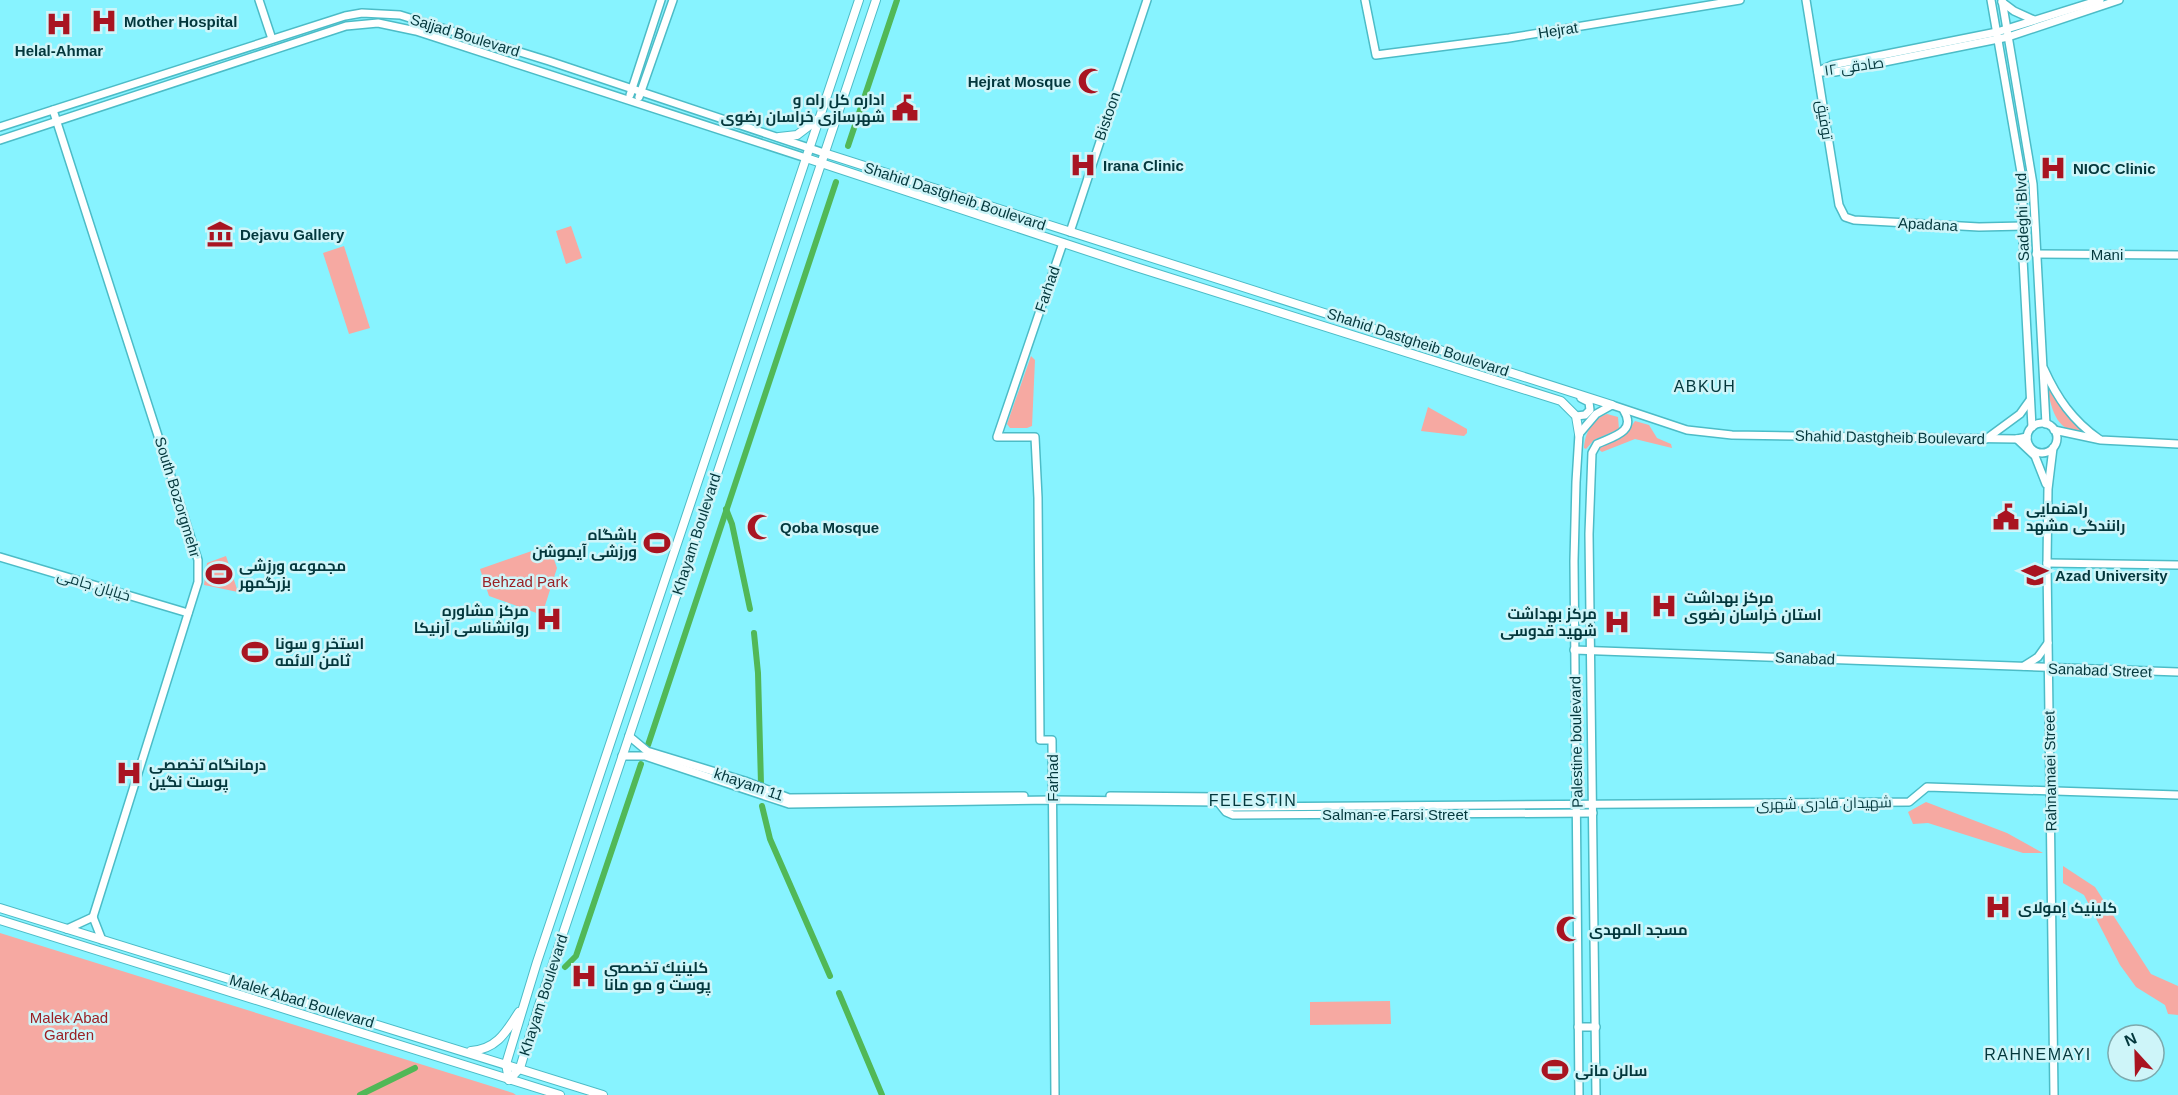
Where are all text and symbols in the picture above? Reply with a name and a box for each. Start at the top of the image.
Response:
hospital icon: Mother Hospital [89,6,119,36]
hospital icon: Helal-Ahmar [44,9,74,39]
street label: Sajjad Boulevard [408,10,522,60]
place label: Mother Hospital [124,13,237,30]
street label: Hejrat [1537,18,1580,42]
place label: Helal-Ahmar [15,42,103,59]
street label: صادقی ۱۲ [1823,53,1885,81]
mosque icon: Hejrat Mosque [1076,66,1106,96]
place label: Hejrat Mosque [968,73,1071,90]
street label: Bistoon [1091,90,1123,142]
place label: اداره کل راه و شهرسازی خراسان رضوی [721,91,885,126]
public building icon: اداره کل راه و شهرسازی خراسان رضوی [890,93,920,123]
street label: توفیق [1812,99,1836,141]
hospital icon: Irana Clinic [1068,150,1098,180]
hospital icon: NIOC Clinic [2038,153,2068,183]
place label: Irana Clinic [1103,157,1184,174]
street label: Shahid Dastgheib Boulevard [862,159,1048,233]
place label: NIOC Clinic [2073,160,2156,177]
street label: Sadeghi Blvd [2012,173,2032,261]
street label: Apadana [1898,214,1959,234]
museum icon: Dejavu Gallery [205,219,235,249]
place label: Dejavu Gallery [240,226,345,243]
street label: Mani [2091,246,2123,263]
street label: Farhad [1031,264,1063,314]
street label: Shahid Dastgheib Boulevard [1325,305,1511,379]
district label: ABKUH [1674,378,1736,395]
street label: Shahid Dastgheib Boulevard [1795,427,1985,447]
street label: South Bozorgmehr [152,435,204,559]
street label: Khayam Boulevard [668,471,724,597]
place label: راهنمایی رانندگی مشهد [2026,500,2125,535]
public building icon: راهنمایی رانندگی مشهد [1991,502,2021,532]
mosque icon: Qoba Mosque [745,512,775,542]
place label: Qoba Mosque [780,519,879,536]
place label: باشگاه ورزشی آیموشن [532,526,637,561]
sports icon: باشگاه ورزشی آیموشن [642,528,672,558]
place label: مجموعه ورزشی بزرگمهر [238,557,346,592]
sports icon: مجموعه ورزشی بزرگمهر [204,559,234,589]
school or university icon: Azad University [2020,560,2050,590]
street label: خیابان جامی [55,566,133,606]
place label: Azad University [2055,567,2168,584]
park label: Behzad Park [482,573,568,590]
place label: مرکز بهداشت استان خراسان رضوی [1684,589,1822,624]
hospital icon: مرکز بهداشت استان خراسان رضوی [1649,591,1679,621]
place label: مرکز مشاوره روانشناسی آرنیکا [414,602,529,637]
hospital icon: مرکز مشاوره روانشناسی آرنیکا [534,604,564,634]
place label: مرکز بهداشت شهید قدوسی [1500,605,1597,640]
hospital icon: مرکز بهداشت شهید قدوسی [1602,607,1632,637]
place label: استخر و سونا ثامن الائمه [275,635,364,670]
sports icon: استخر و سونا ثامن الائمه [240,637,270,667]
street label: Sanabad [1775,648,1835,668]
street label: Sanabad Street [2048,660,2153,680]
street label: Palestine boulevard [1566,676,1586,808]
street label: Rahnamaei Street [2040,710,2060,832]
street label: Farhad [1044,754,1061,802]
place label: درمانگاه تخصصی پوست نگین [149,756,266,793]
hospital icon: درمانگاه تخصصی پوست نگین [114,758,144,788]
street label: khayam 11 [712,764,786,804]
district label: FELESTIN [1209,792,1297,809]
street label: شهیدان قادری شهری [1756,793,1892,815]
street label: Salman-e Farsi Street [1322,806,1469,823]
hospital icon: کلینیک إمولای [1983,892,2013,922]
place label: کلینیک إمولای [2018,899,2117,918]
mosque icon: مسجد المهدی [1554,914,1584,944]
place label: مسجد المهدی [1589,921,1688,939]
street label: Khayam Boulevard [515,932,571,1058]
place label: كلينيك تخصصي پوست و مو مانا [604,959,711,996]
hospital icon: كلينيك تخصصي پوست و مو مانا [569,961,599,991]
street label: Malek Abad Boulevard [228,971,376,1031]
park label: Malek Abad Garden [30,1009,108,1043]
north arrow [2106,1023,2166,1083]
text: N [2122,1030,2139,1050]
district label: RAHNEMAYI [1984,1046,2092,1063]
sports icon: سالن مانی [1540,1055,1570,1085]
place label: سالن مانی [1575,1062,1647,1080]

